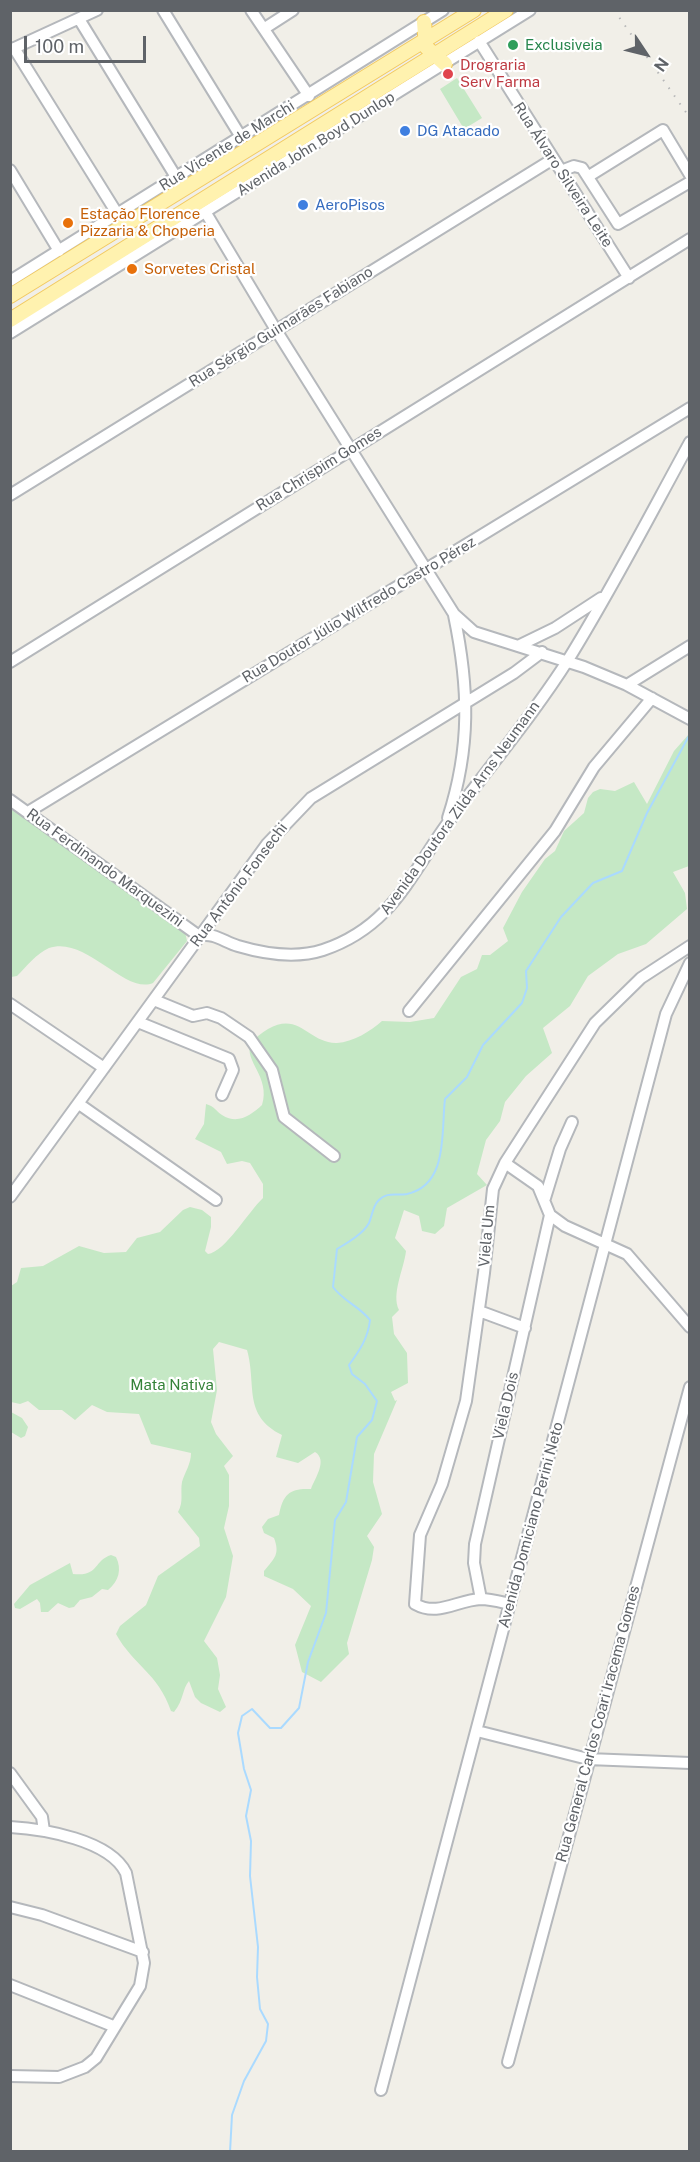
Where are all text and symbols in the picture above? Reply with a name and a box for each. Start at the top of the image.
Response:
scale bar [27,24,148,62]
north arrow [616,24,676,84]
text: 100 m [35,36,84,57]
place label: Exclusiveia [525,36,603,54]
marker: Exclusiveia [506,38,520,52]
text: N [650,54,673,75]
place label: Drograria Serv Farma [460,56,540,91]
marker: Drograria Serv Farma [441,67,455,81]
street label: Avenida John Boyd Dunlop [234,88,398,200]
street label: Rua Vicente de Marchi [156,97,298,195]
street label: Rua Álvaro Silveira Leite [509,99,617,251]
place label: DG Atacado [417,122,500,140]
marker: DG Atacado [398,124,412,138]
place label: AeroPisos [315,196,385,214]
marker: AeroPisos [296,198,310,212]
place label: Estação Florence Pizzaria & Choperia [80,205,215,240]
marker: Estação Florence Pizzaria & Choperia [61,216,75,230]
place label: Sorvetes Cristal [144,260,255,278]
marker: Sorvetes Cristal [125,262,139,276]
street label: Rua Sérgio Guimarães Fabiano [186,263,376,391]
street label: Rua Chrispim Gomes [253,423,385,515]
street label: Rua Doutor Júlio Wilfredo Castro Pérez [239,533,479,687]
street label: Avenida Doutora Zilda Arns Neumann [376,698,544,918]
street label: Rua Ferdinando Marquezini [23,805,187,931]
street label: Rua Antônio Fonsechi [187,819,291,951]
street label: Viela Um [475,1204,499,1268]
street label: Viela Dois [489,1370,523,1442]
park label: Mata Nativa [130,1376,214,1394]
street label: Avenida Domiciano Perini Neto [495,1420,567,1630]
street label: Rua General Carlos Coari Iracema Gomes [552,1584,644,1864]

